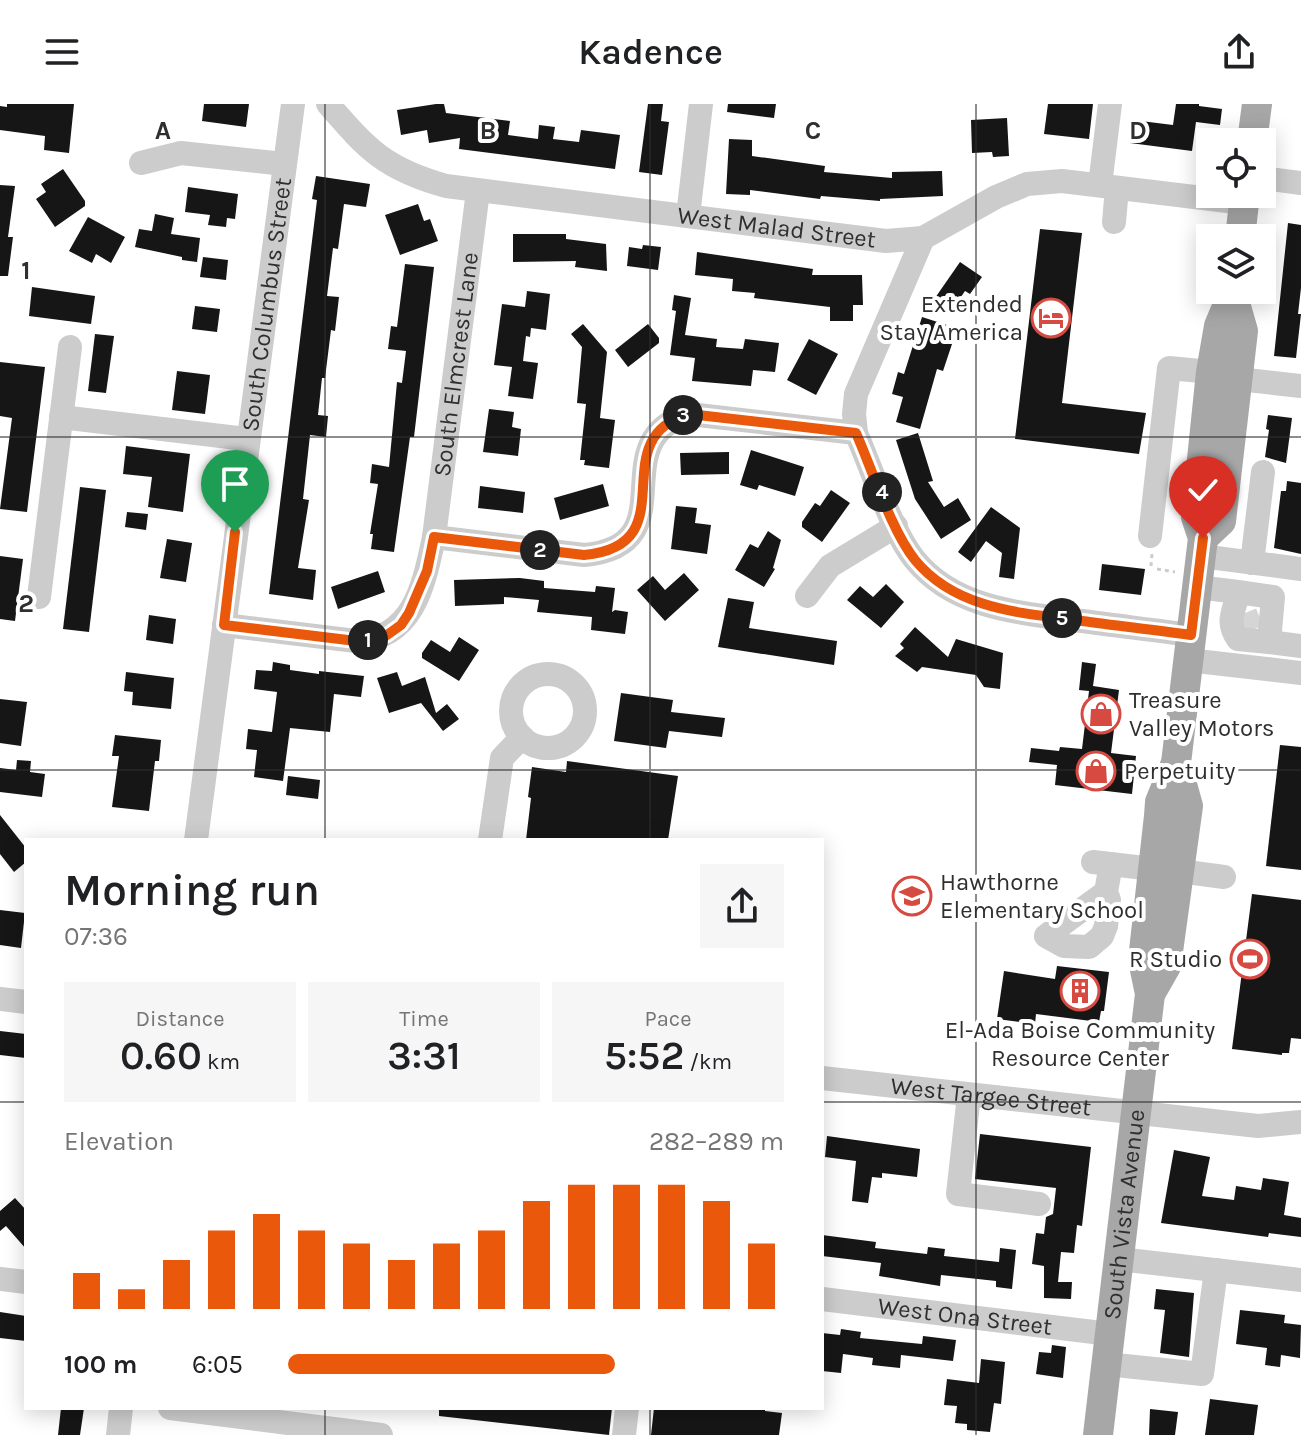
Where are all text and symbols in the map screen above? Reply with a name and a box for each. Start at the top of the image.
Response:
icon: menu [40,30,84,74]
icon: share [1217,30,1261,74]
text: Kadence [578,31,723,73]
text: A [155,115,171,146]
text: B [480,115,496,146]
text: C [805,115,821,146]
text: D [1129,115,1147,146]
map controls [1196,128,1276,304]
button: locate [1196,128,1276,208]
street label: South Columbus Street [236,176,297,433]
street label: West Malad Street [676,201,878,254]
button: layers [1196,224,1276,304]
street label: South Elmcrest Lane [428,250,484,478]
text: 1 [21,255,31,286]
place label: Extended Stay America [879,290,1023,346]
hotel icon: Extended Stay America [1030,297,1072,339]
pin: 3 [663,395,703,435]
text: 3 [676,402,690,428]
pin [201,450,269,532]
pin [1169,456,1237,538]
icon: arrive [213,462,257,506]
icon: check [1181,468,1225,512]
pin: 4 [862,472,902,512]
text: 4 [875,479,889,505]
pin: 2 [520,530,560,570]
text: 2 [533,537,547,563]
text: 2 [18,588,34,619]
pin: 5 [1042,598,1082,638]
text: 5 [1056,605,1068,631]
pin: 1 [348,620,388,660]
text: 1 [364,627,372,653]
place label: Treasure Valley Motors [1129,686,1274,742]
shop icon: Treasure Valley Motors [1080,693,1122,735]
shop icon: Perpetuity [1075,750,1117,792]
place label: Perpetuity [1124,757,1236,785]
button: share [700,864,784,948]
text: Morning run [64,865,320,916]
place label: Hawthorne Elementary School [940,868,1144,924]
school or university icon: Hawthorne Elementary School [891,875,933,917]
text: 07:36 [64,921,128,952]
sports icon: R Studio [1229,938,1271,980]
place label: R Studio [1129,945,1222,973]
building icon: El-Ada Boise Community Resource Center [1059,970,1101,1012]
text: Distance [136,1006,224,1032]
text: Time [399,1006,449,1032]
text: Pace [645,1006,691,1032]
place label: El-Ada Boise Community Resource Center [945,1016,1215,1072]
text: 0.60 [120,1032,202,1079]
text: 3:31 [387,1032,461,1079]
text: 5:52 [604,1032,684,1079]
text: km [202,1049,240,1075]
text: /km [684,1049,732,1075]
street label: West Targee Street [889,1072,1093,1122]
street label: South Vista Avenue [1098,1108,1150,1321]
text: Elevation [64,1126,174,1157]
text: 282–289 m [649,1126,784,1157]
street label: West Ona Street [876,1292,1054,1341]
text: 100 m [64,1349,137,1380]
text: 6:05 [192,1349,243,1380]

